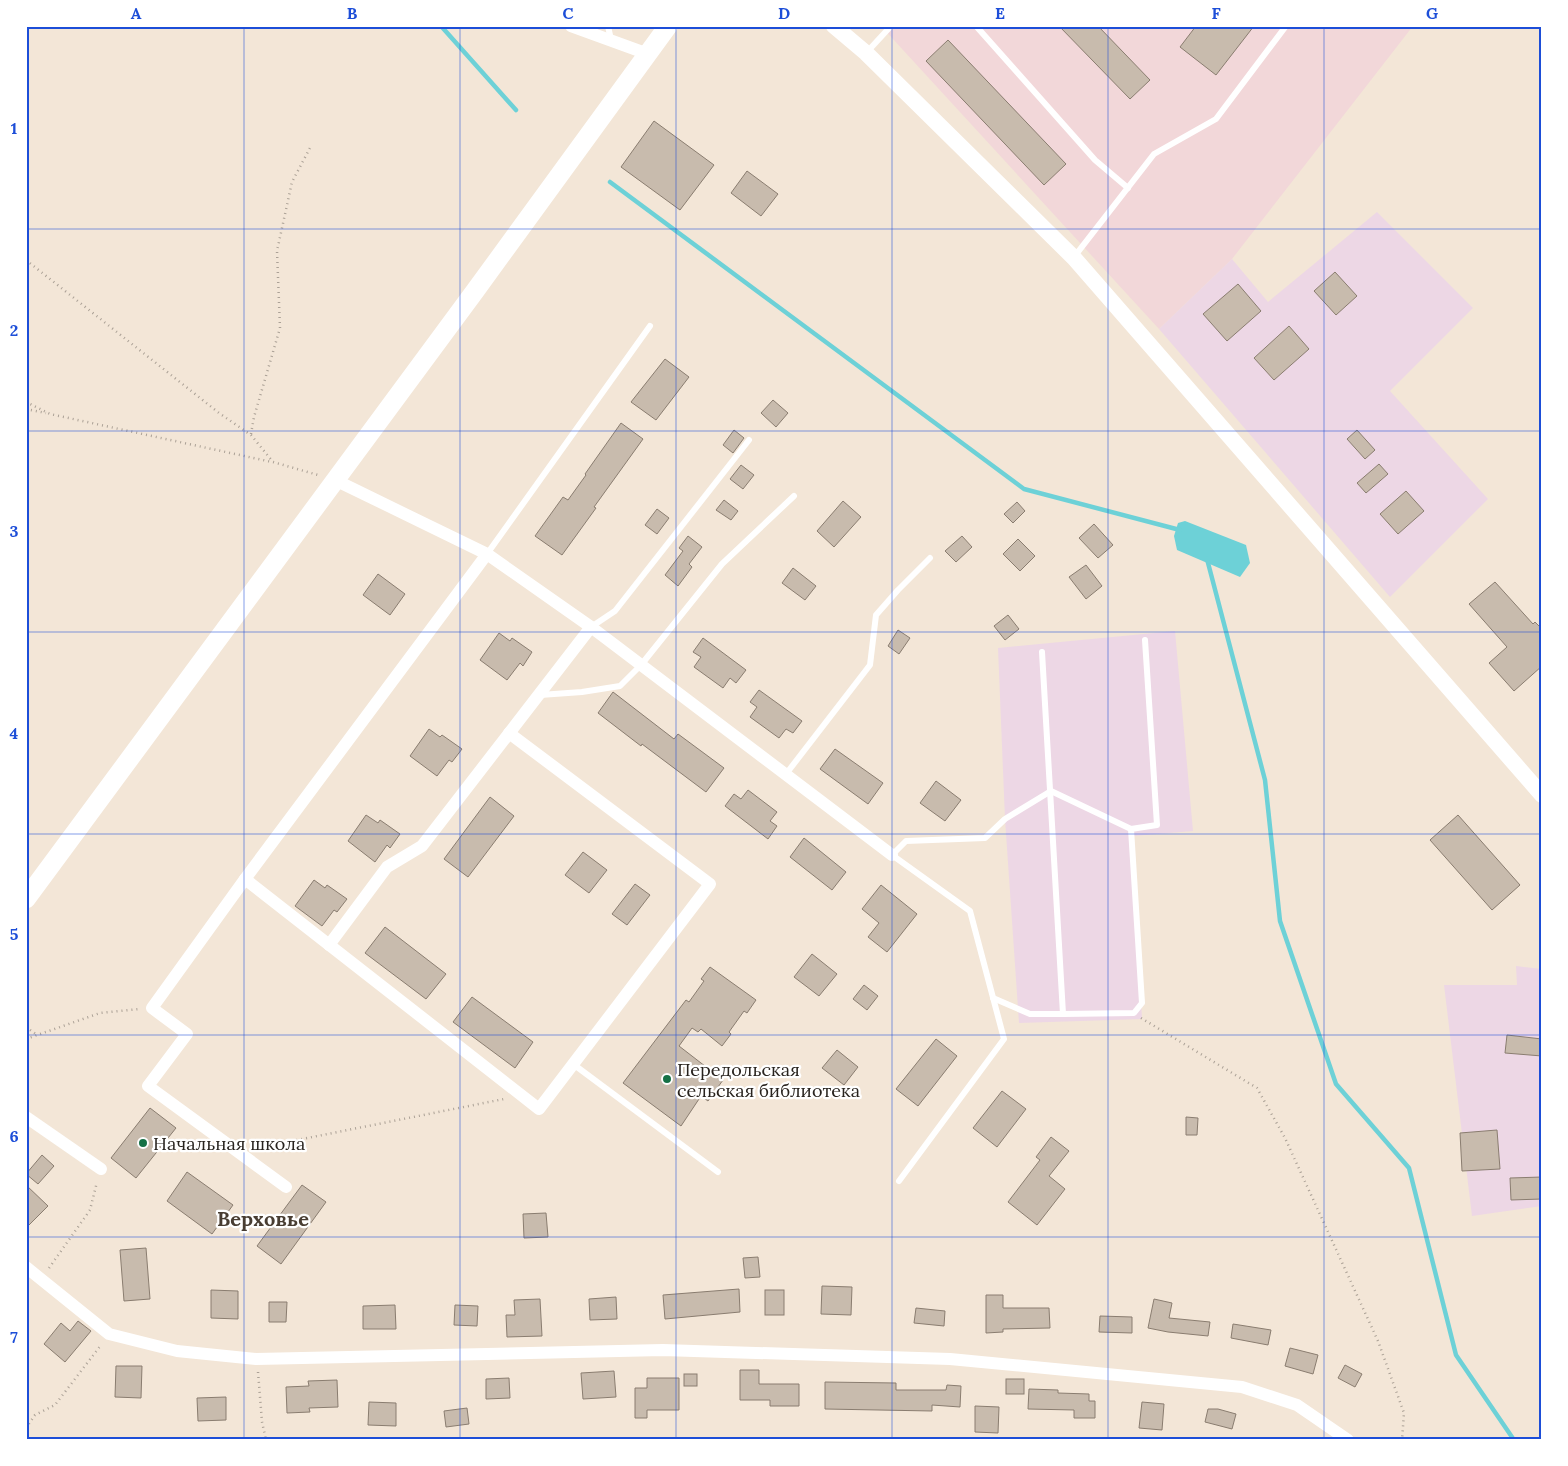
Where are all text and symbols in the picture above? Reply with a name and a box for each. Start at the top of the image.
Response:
text: A [131,3,142,23]
text: B [347,3,358,23]
text: C [562,3,574,23]
text: D [778,3,790,23]
text: E [995,3,1005,23]
text: F [1211,3,1221,23]
text: G [1426,3,1438,23]
text: 1 [11,118,17,138]
text: 2 [10,320,18,340]
text: 3 [10,521,19,541]
text: 4 [10,723,19,743]
text: 5 [10,924,19,944]
place label: Передольская сельская библиотека [677,1058,860,1102]
marker: Передольская сельская библиотека [661,1073,673,1085]
text: 6 [9,1126,19,1146]
place label: Начальная школа [153,1132,305,1155]
marker: Начальная школа [137,1137,149,1149]
district label: Верховье [217,1206,309,1231]
text: 7 [10,1327,18,1347]

